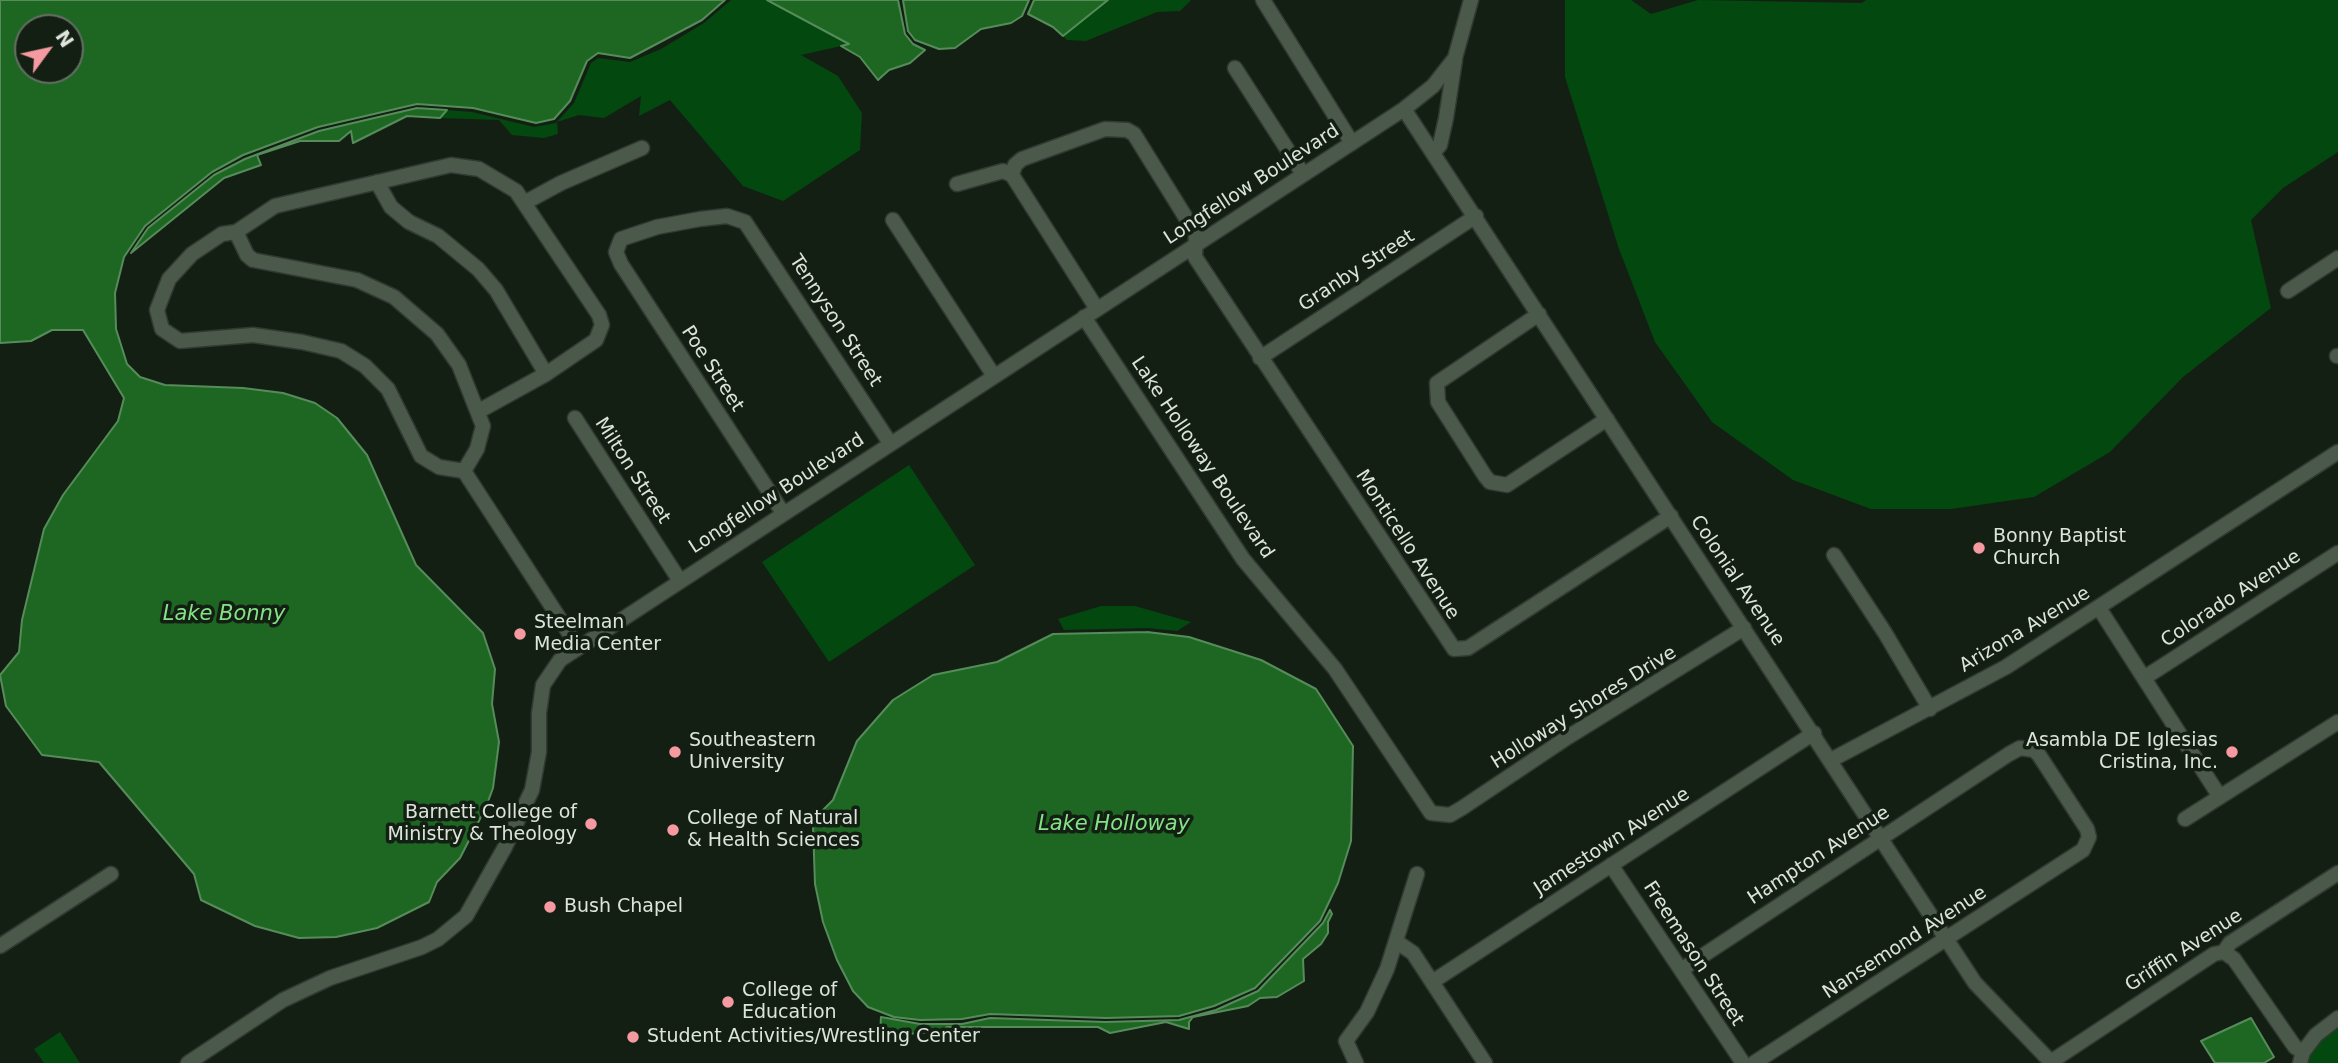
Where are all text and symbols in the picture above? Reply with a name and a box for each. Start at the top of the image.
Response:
north arrow [14,14,84,84]
text: N [51,26,78,51]
street label: Longfellow Boulevard [1160,120,1344,250]
street label: Granby Street [1295,225,1419,317]
street label: Tennyson Street [784,251,886,391]
street label: Poe Street [676,322,748,416]
street label: Lake Holloway Boulevard [1126,353,1278,563]
street label: Milton Street [589,414,675,528]
street label: Longfellow Boulevard [685,429,869,559]
street label: Monticello Avenue [1350,466,1464,624]
street label: Colonial Avenue [1685,511,1789,651]
place label: Bonny Baptist Church [1993,526,2126,570]
marker: Bonny Baptist Church [1971,540,1987,556]
street label: Colorado Avenue [2157,545,2305,653]
street label: Arizona Avenue [1956,582,2094,678]
water label: Lake Bonny [163,602,285,628]
place label: Steelman Media Center [534,612,661,656]
marker: Steelman Media Center [512,626,528,642]
street label: Holloway Shores Drive [1487,642,1681,774]
place label: Southeastern University [689,730,816,774]
place label: Asambla DE Iglesias Cristina, Inc. [2026,730,2218,774]
marker: Southeastern University [667,744,683,760]
marker: Asambla DE Iglesias Cristina, Inc. [2224,744,2240,760]
street label: Jamestown Avenue [1530,783,1694,901]
place label: Barnett College of Ministry & Theology [388,802,577,846]
street label: Hampton Avenue [1744,802,1894,910]
place label: College of Natural & Health Sciences [687,808,860,852]
water label: Lake Holloway [1038,812,1190,838]
marker: Barnett College of Ministry & Theology [583,816,599,832]
marker: College of Natural & Health Sciences [665,822,681,838]
street label: Freemason Street [1638,877,1748,1031]
street label: Nansemond Avenue [1819,882,1991,1004]
place label: Bush Chapel [564,896,683,918]
marker: Bush Chapel [542,899,558,915]
street label: Griffin Avenue [2121,905,2247,997]
place label: College of Education [742,980,837,1024]
marker: College of Education [720,994,736,1010]
place label: Student Activities/Wrestling Center [647,1026,980,1048]
marker: Student Activities/Wrestling Center [625,1029,641,1045]

